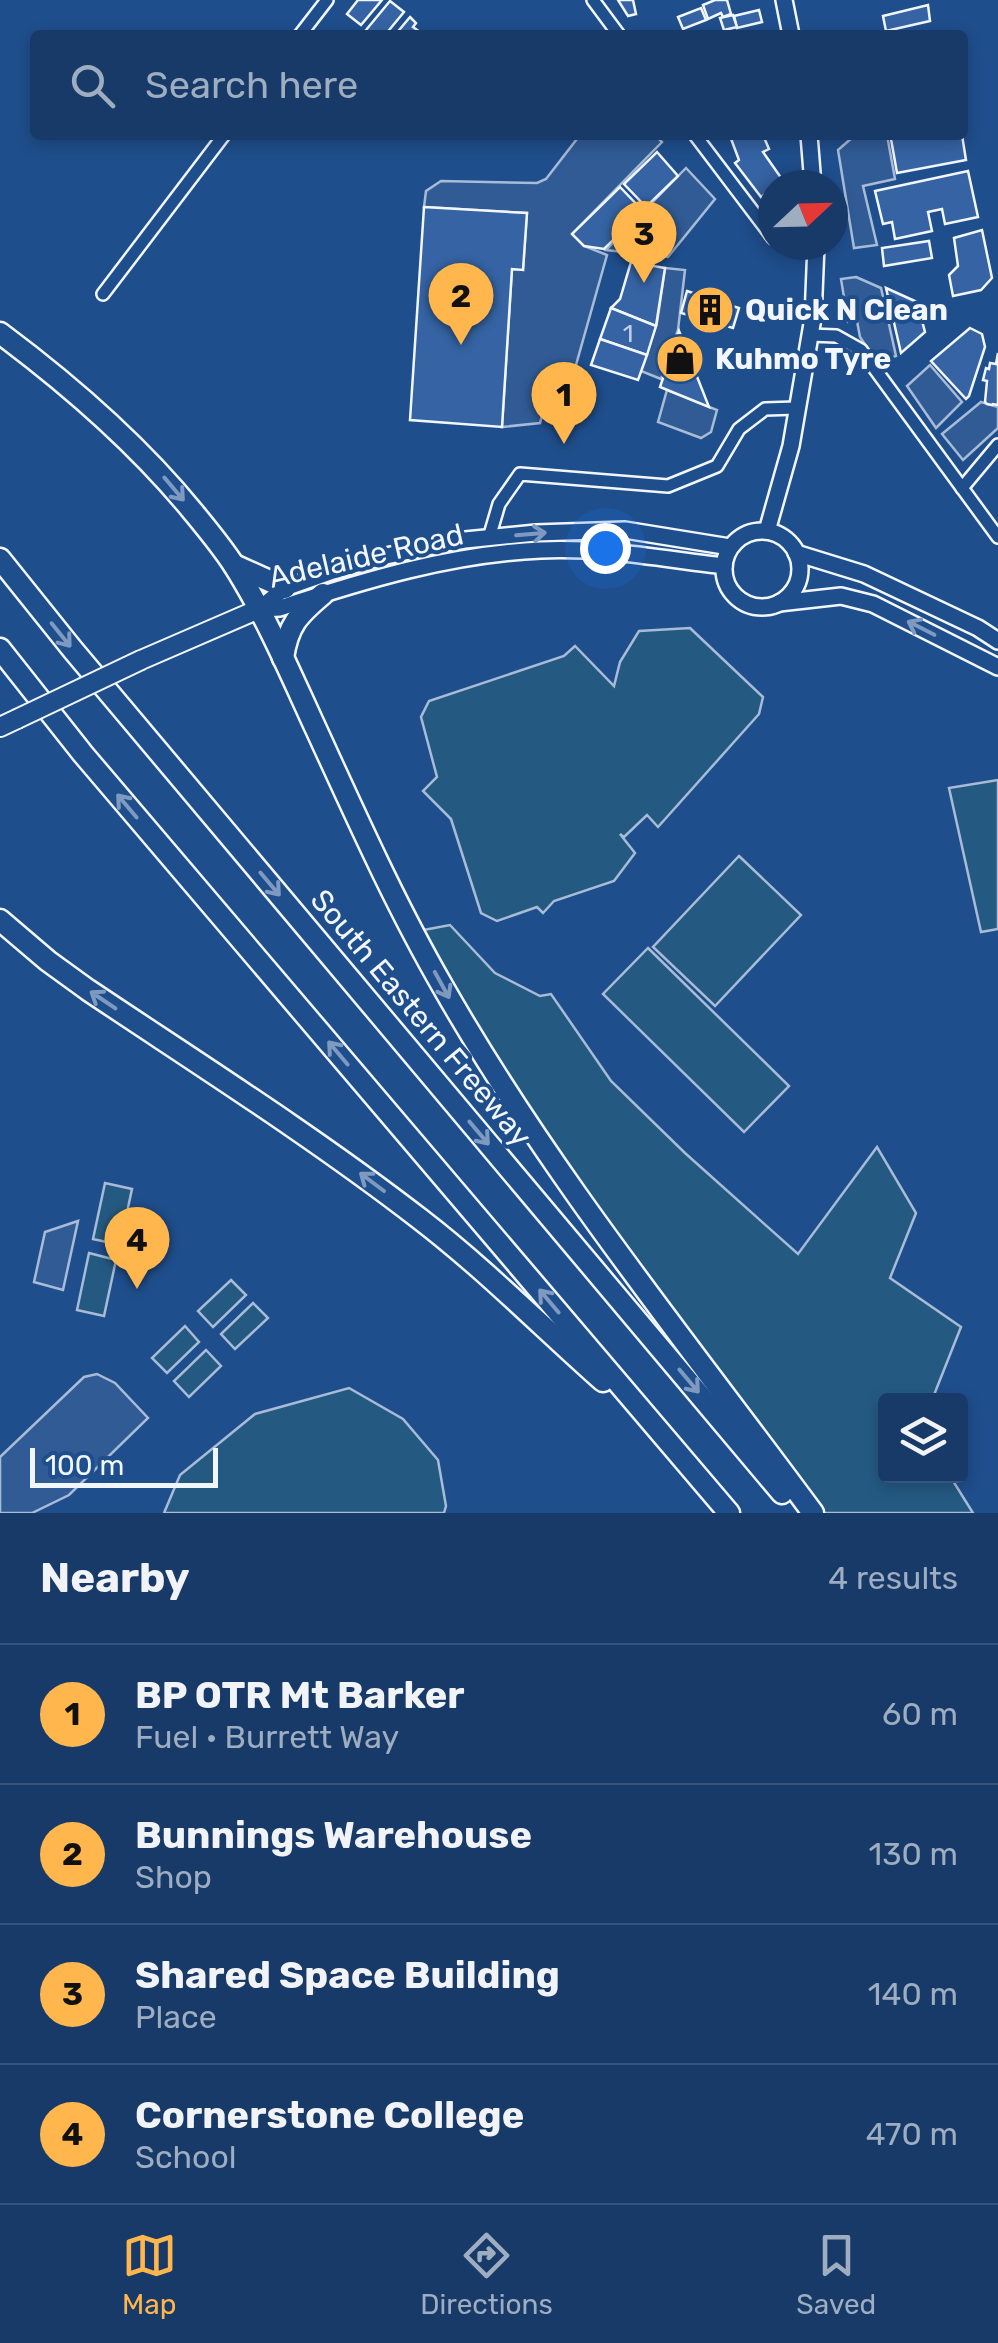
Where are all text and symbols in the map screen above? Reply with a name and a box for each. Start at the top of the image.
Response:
search box [30,30,968,140]
icon: search [65,58,120,113]
text: Search here [145,62,358,108]
north arrow [758,170,848,260]
pin: 3 [612,200,676,283]
pin: 2 [428,262,494,345]
building icon: Quick N Clean [684,284,736,336]
place label: Quick N Clean [745,292,948,328]
house number: 1 [623,319,633,348]
shop icon: Kuhmo Tyre [654,333,706,385]
place label: Kuhmo Tyre [715,341,891,377]
pin: 1 [532,362,596,444]
one-way arrow [163,476,185,502]
street label: Adelaide Road [265,516,467,596]
your location [580,523,631,574]
one-way arrow [515,524,547,543]
one-way arrow [906,618,936,637]
one-way arrow [50,622,72,648]
one-way arrow [116,794,139,819]
one-way arrow [258,871,280,897]
street label: South Eastern Freeway [303,882,539,1154]
one-way arrow [432,970,452,999]
one-way arrow [89,990,117,1011]
one-way arrow [327,1041,349,1067]
one-way arrow [468,1119,490,1145]
one-way arrow [359,1172,385,1194]
pin: 4 [104,1206,170,1289]
one-way arrow [538,1288,560,1314]
one-way arrow [677,1368,699,1394]
map controls [878,1393,968,1483]
button: layers [878,1393,968,1483]
scale bar [30,1443,218,1488]
text: 100 m [45,1449,124,1482]
text: Nearby [40,1553,190,1603]
text: 4 results [828,1559,958,1597]
text: BP OTR Mt Barker [135,1672,465,1718]
text: 1 [65,1695,80,1733]
text: 60 m [882,1695,958,1733]
text: Fuel · Burrett Way [135,1718,399,1756]
text: Bunnings Warehouse [135,1812,532,1858]
text: 2 [62,1835,83,1873]
text: 130 m [868,1835,958,1873]
text: Shop [135,1858,212,1896]
text: Shared Space Building [135,1952,560,1998]
text: 3 [62,1975,83,2013]
text: 140 m [868,1975,958,2013]
text: Place [135,1998,217,2036]
text: Cornerstone College [135,2092,524,2138]
text: 4 [62,2115,83,2153]
text: 470 m [866,2115,958,2153]
text: School [135,2138,237,2176]
tab: Map [122,2228,177,2321]
tab: Directions [420,2228,553,2321]
tab: Saved [796,2228,876,2321]

